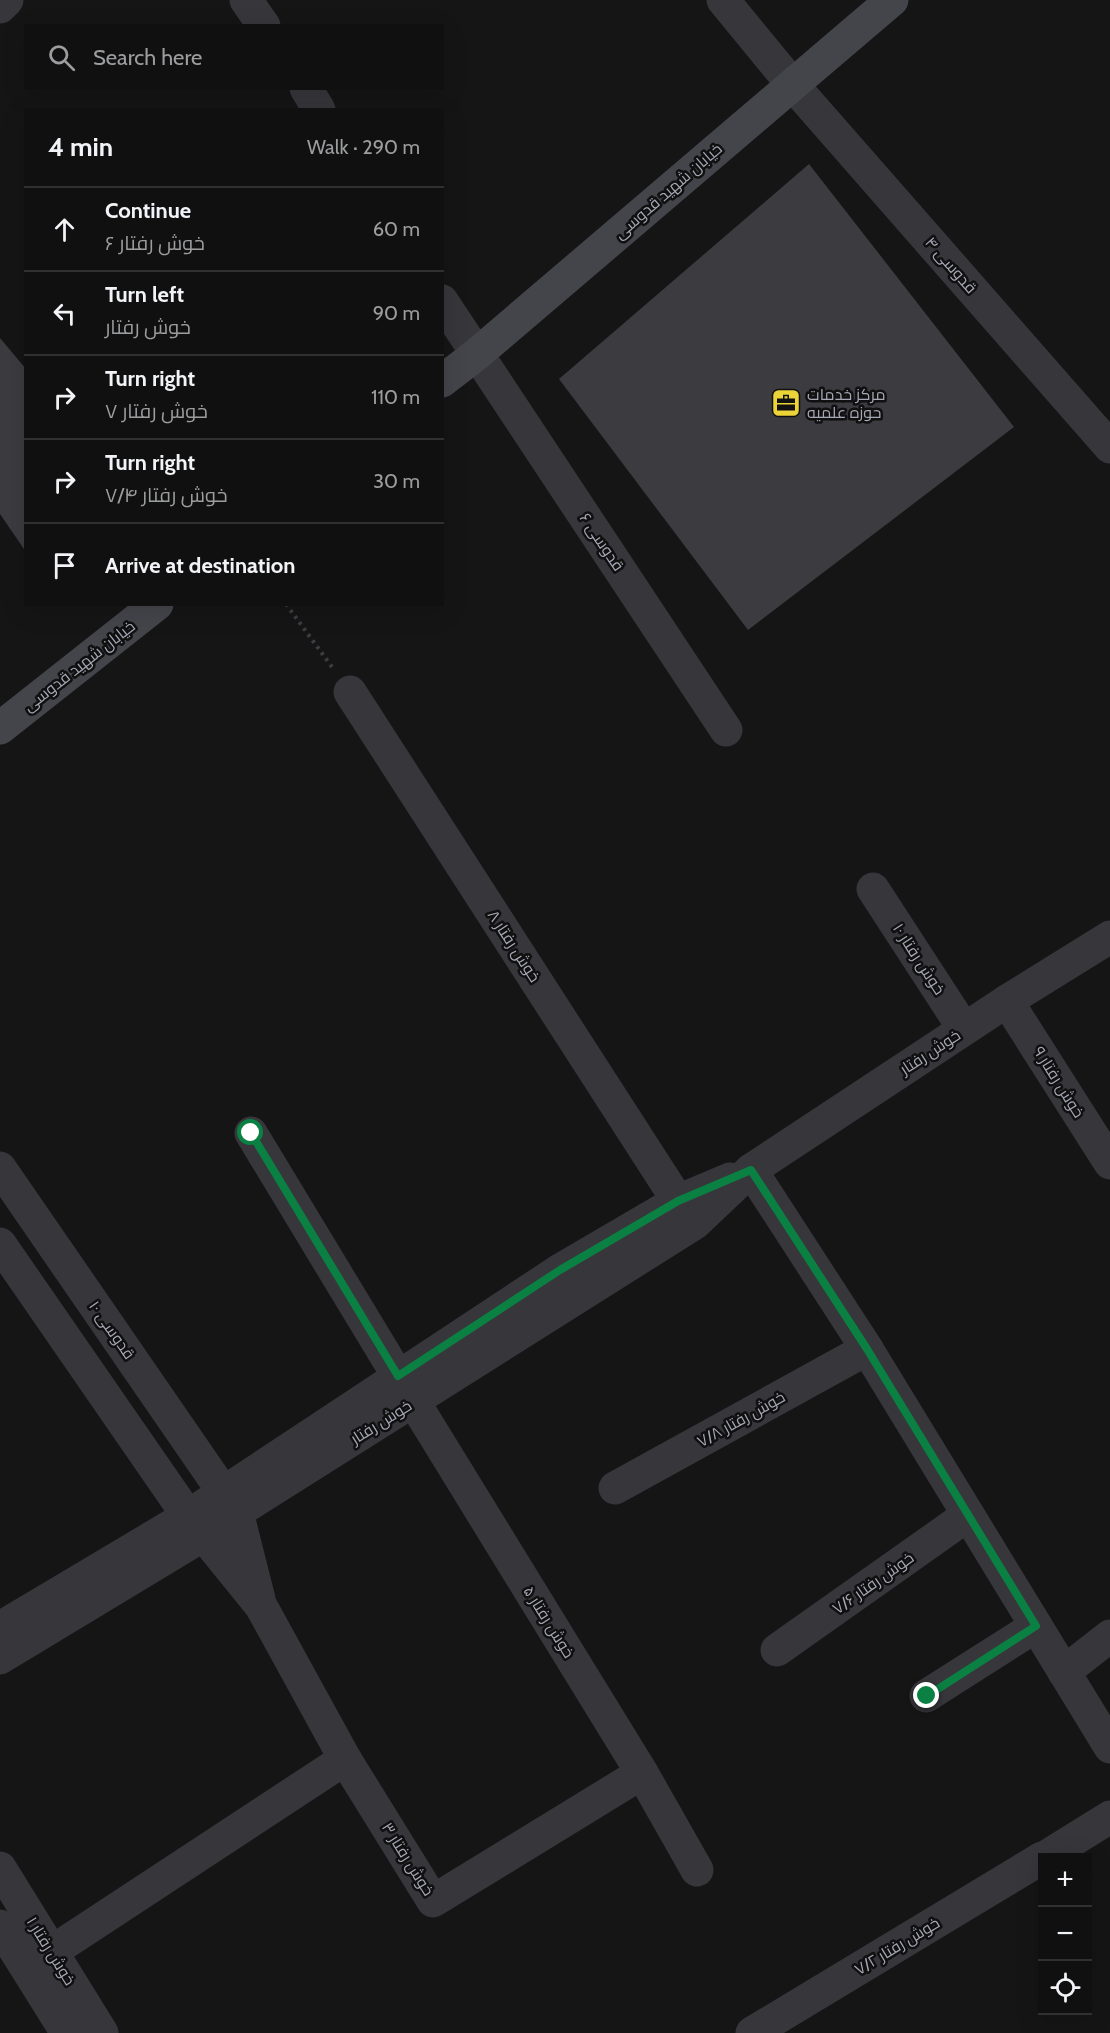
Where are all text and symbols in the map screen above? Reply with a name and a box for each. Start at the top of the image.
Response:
search box [24,24,444,90]
icon: search [45,41,78,74]
text: Search here [93,44,202,71]
text: 4 min [48,131,113,163]
text: Walk · 290 m [307,135,420,159]
street label: خیابان شهید قدوسی [610,139,726,244]
text: Continue [105,197,191,224]
icon: ahead [48,213,81,246]
text: 60 m [373,217,420,241]
text: خوش رفتار ۶ [105,231,205,255]
street label: قدوسی ۴ [921,233,981,298]
text: Turn left [105,281,184,308]
icon: left [48,297,81,330]
text: 90 m [373,301,420,325]
text: خوش رفتار [105,315,191,339]
text: Turn right [105,365,195,392]
icon: right [48,381,81,414]
text: 110 m [371,385,420,409]
place label: مرکز خدمات حوزه علمیه [807,385,886,422]
office icon: مرکز خدمات حوزه علمیه [770,387,802,419]
text: خوش رفتار ۷ [105,399,208,423]
text: Turn right [105,449,195,476]
icon: right [48,465,81,498]
text: 30 m [373,469,420,493]
text: خوش رفتار ۷/۴ [105,483,228,507]
street label: قدوسی ۶ [575,509,628,575]
icon: arrive [48,549,81,582]
text: Arrive at destination [105,552,295,579]
street label: خیابان شهید قدوسی [19,616,139,716]
street label: خوش رفتار ۸ [483,906,544,986]
street label: خوش رفتار ۱۰ [888,920,949,999]
street label: خوش رفتار [895,1025,965,1080]
street label: خوش رفتار ۹ [1029,1043,1088,1122]
route start [237,1119,263,1145]
street label: قدوسی ۱۰ [84,1297,139,1363]
street label: خوش رفتار ۷/۸ [694,1387,789,1452]
street label: خوش رفتار [346,1396,416,1450]
street label: خوش رفتار ۷/۶ [829,1548,918,1619]
street label: خوش رفتار ۵ [519,1583,579,1662]
route end [913,1682,939,1708]
street label: خوش رفتار ۳ [377,1819,438,1900]
map controls [1038,1853,1092,2015]
button: + [1038,1853,1092,1907]
button: − [1038,1907,1092,1961]
street label: خوش رفتار ۱ [22,1913,80,1989]
street label: خوش رفتار ۷/۲ [851,1913,943,1980]
button: locate [1038,1961,1092,2015]

